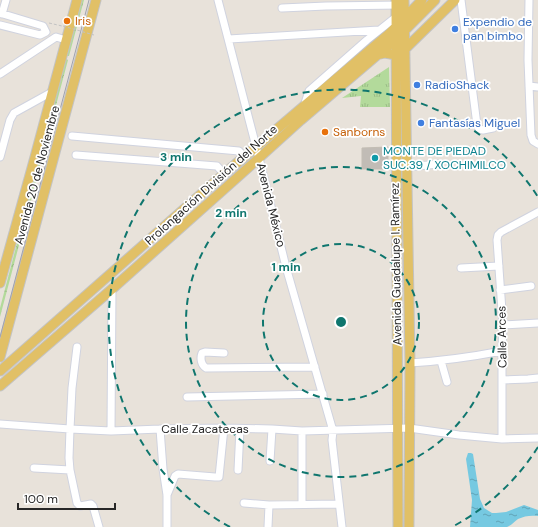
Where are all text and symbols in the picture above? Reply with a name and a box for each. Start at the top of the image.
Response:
place label: Iris [75,13,91,29]
place label: Expendio de pan bimbo [463,14,532,44]
marker: Iris [62,16,72,26]
marker: Expendio de pan bimbo [450,24,460,34]
place label: RadioShack [425,77,489,93]
marker: RadioShack [412,80,422,90]
street label: Avenida 20 de Noviembre [11,104,63,246]
place label: Fantasías Miguel [429,115,520,131]
marker: Fantasías Miguel [416,118,426,128]
street label: Prolongación División del Norte [141,121,281,249]
place label: Sanborns [333,124,385,140]
marker: Sanborns [320,127,330,137]
place label: MONTE DE PIEDAD SUC.39 / XOCHIMILCO [383,143,506,173]
text: 3 min [160,149,192,165]
marker: MONTE DE PIEDAD SUC.39 / XOCHIMILCO [370,153,380,163]
street label: Avenida México [253,161,289,249]
street label: Avenida Guadalupe I. Ramírez [387,183,405,345]
text: 2 min [215,205,247,221]
text: 1 min [271,259,301,275]
street label: Calle Arces [493,306,511,368]
centre of rings [334,315,348,329]
street label: Calle Zacatecas [161,421,249,437]
scale bar [18,485,115,511]
text: 100 m [24,491,58,507]

